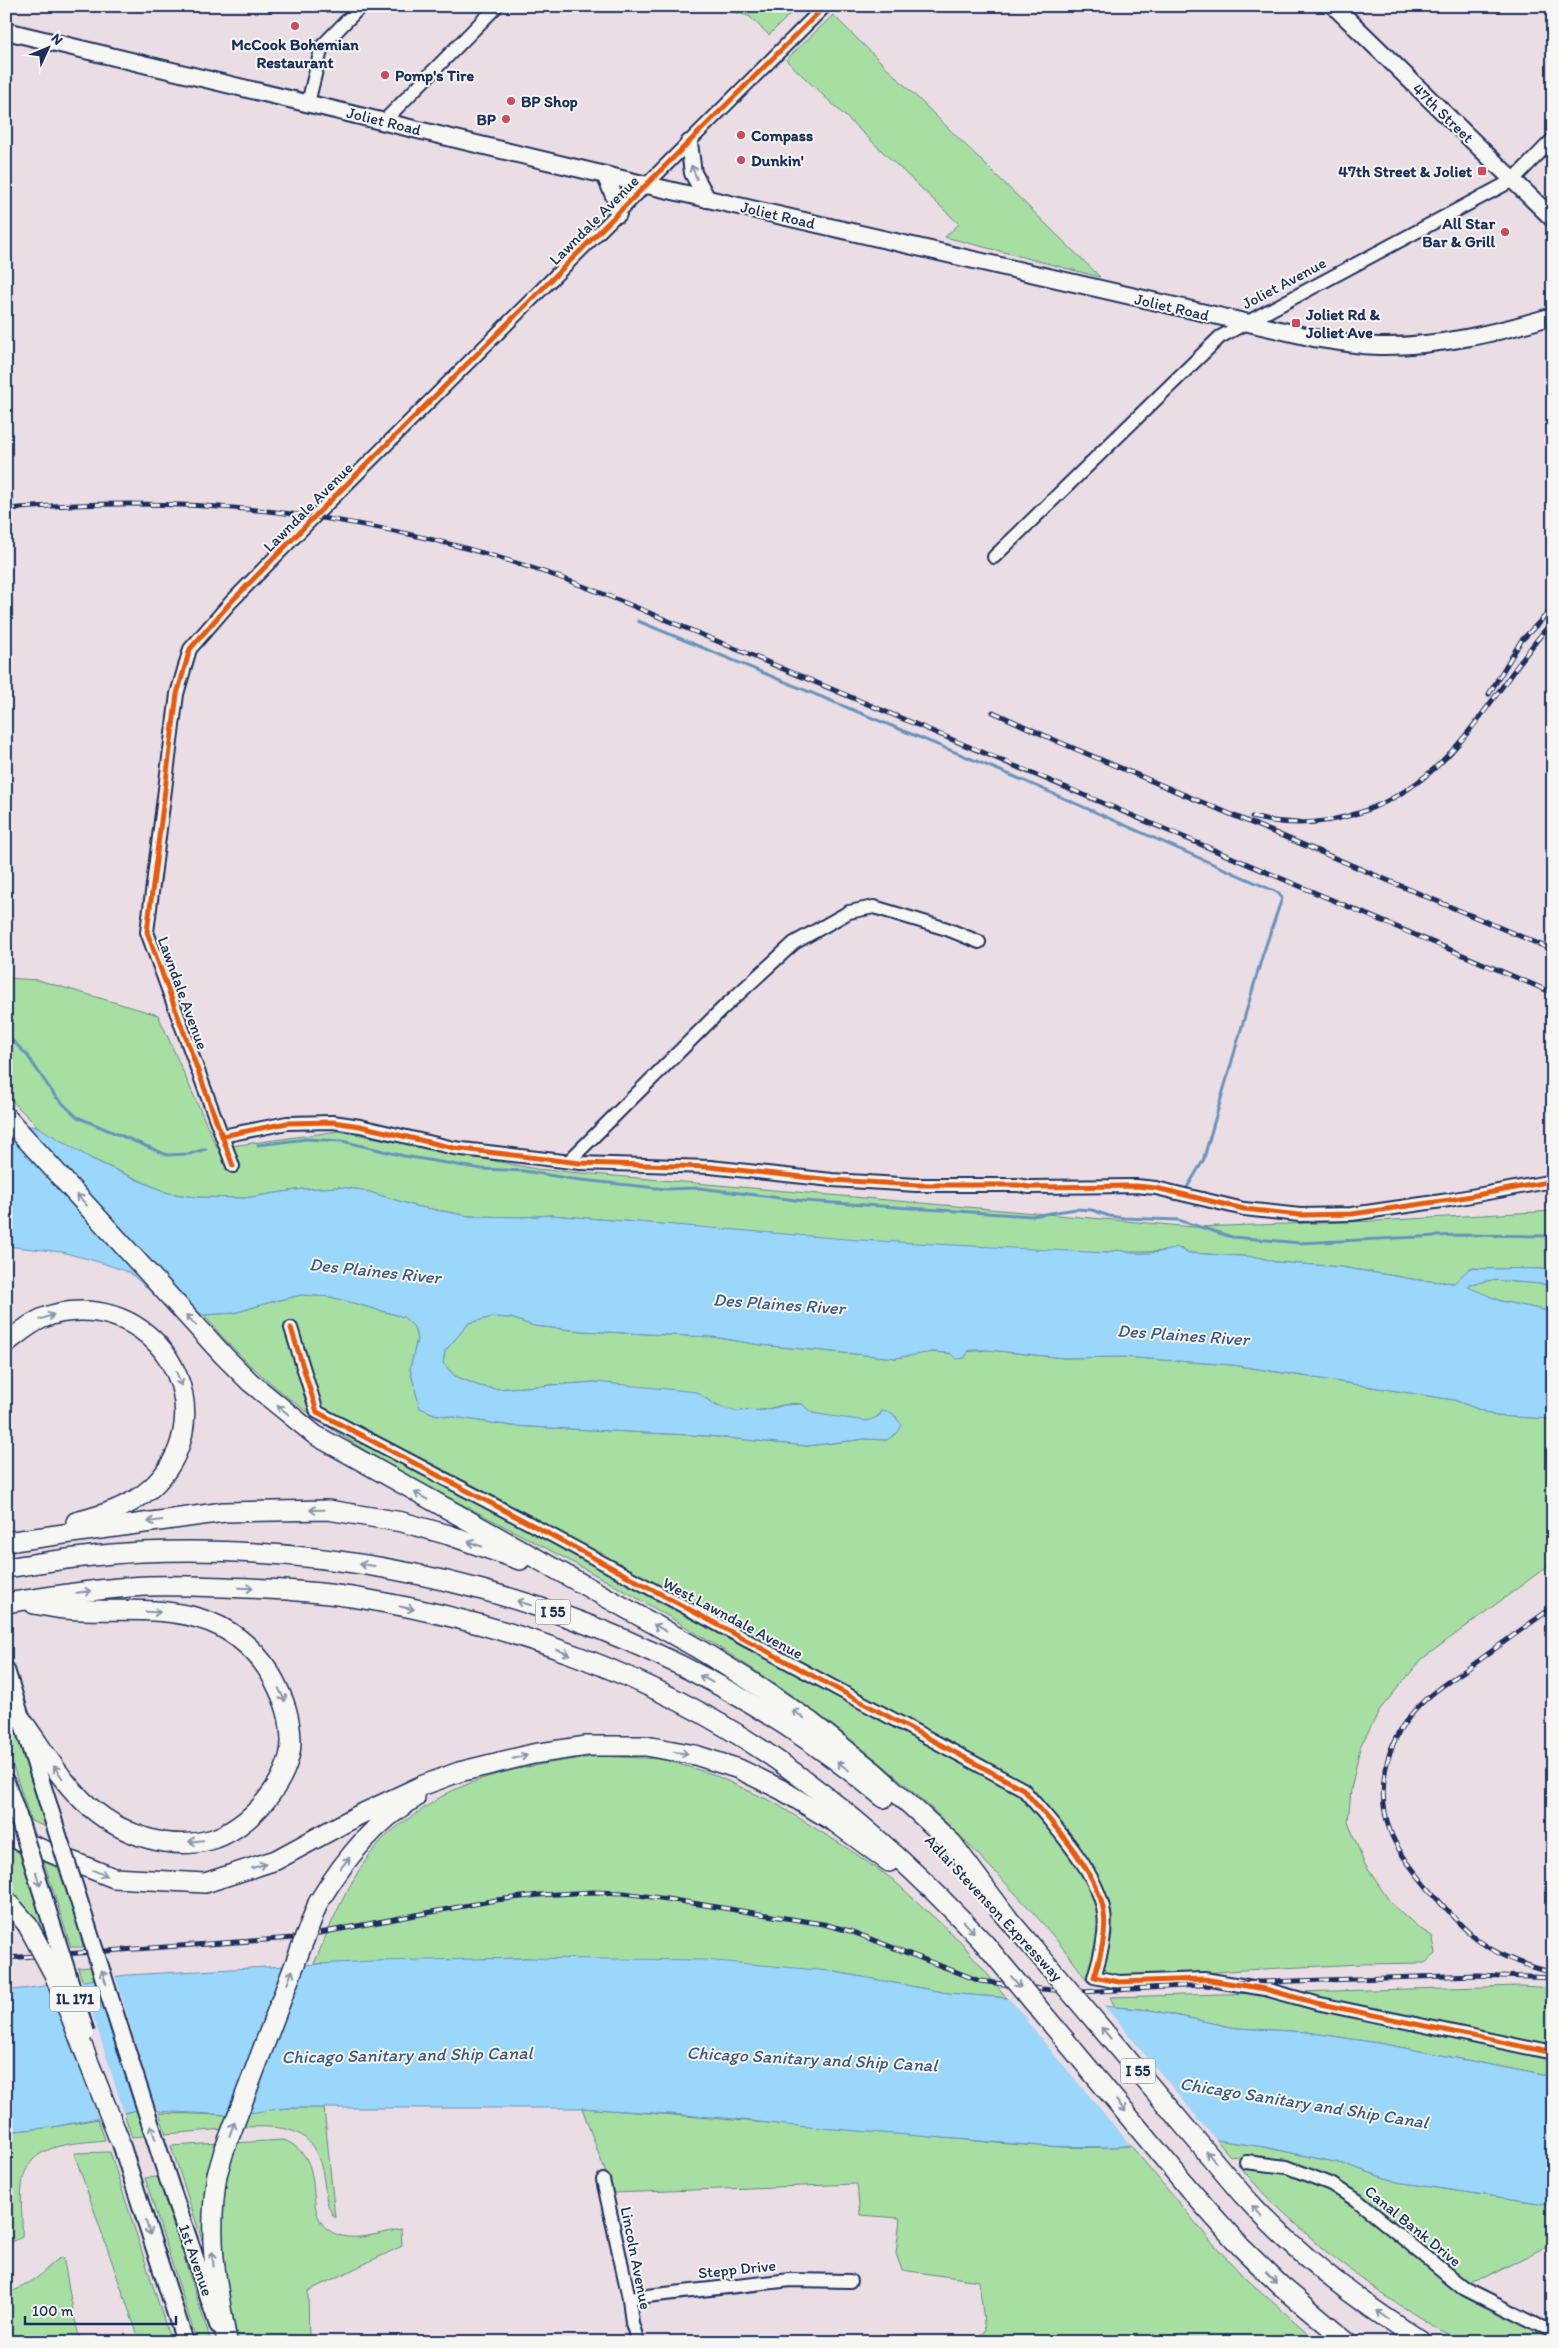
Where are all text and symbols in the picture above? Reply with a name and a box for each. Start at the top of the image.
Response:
marker: McCook Bohemian Restaurant [289,20,301,32]
north arrow [22,22,72,72]
text: N [48,30,66,49]
place label: McCook Bohemian Restaurant [231,35,359,72]
place label: Pomp's Tire [395,66,474,86]
marker: Pomp's Tire [379,69,391,81]
street label: 47th Street [1408,79,1478,147]
place label: BP Shop [521,92,578,112]
marker: BP Shop [505,95,517,107]
street label: Joliet Road [345,103,423,139]
place label: BP [477,110,497,129]
marker: BP [500,113,512,125]
place label: Compass [751,126,813,146]
marker: Compass [735,129,747,141]
place label: Dunkin' [751,151,804,170]
marker: Dunkin' [735,154,747,166]
place label: 47th Street & Joliet [1338,162,1472,181]
one-way arrow [688,165,698,180]
marker: 47th Street & Joliet [1476,165,1488,177]
street label: Lawndale Avenue [545,171,643,269]
street label: Joliet Road [739,197,817,233]
place label: All Star Bar & Grill [1422,214,1496,251]
marker: All Star Bar & Grill [1499,226,1511,238]
street label: Joliet Avenue [1239,253,1329,313]
street label: Joliet Road [1133,289,1211,325]
place label: Joliet Rd & Joliet Ave [1305,305,1381,342]
marker: Joliet Rd & Joliet Ave [1290,317,1302,329]
street label: Lawndale Avenue [259,458,357,556]
street label: Lawndale Avenue [154,934,212,1052]
one-way arrow [76,1194,88,1207]
water label: Des Plaines River [308,1253,444,1289]
water label: Des Plaines River [712,1288,847,1320]
one-way arrow [39,1312,54,1321]
one-way arrow [185,1314,197,1327]
water label: Des Plaines River [1116,1319,1251,1351]
one-way arrow [175,1371,184,1386]
one-way arrow [277,1404,290,1415]
one-way arrow [414,1490,428,1500]
one-way arrow [309,1506,325,1515]
one-way arrow [147,1517,163,1527]
one-way arrow [468,1539,483,1548]
one-way arrow [359,1559,375,1569]
street label: West Lawndale Avenue [660,1573,806,1663]
one-way arrow [238,1583,254,1593]
one-way arrow [75,1588,91,1597]
one-way arrow [517,1598,533,1608]
road number: I 55 [536,1600,570,1624]
one-way arrow [398,1604,414,1613]
one-way arrow [145,1607,161,1616]
one-way arrow [653,1623,668,1633]
one-way arrow [555,1647,570,1657]
one-way arrow [700,1673,714,1683]
one-way arrow [277,1687,287,1702]
one-way arrow [791,1709,805,1719]
one-way arrow [673,1748,689,1758]
one-way arrow [512,1752,528,1761]
one-way arrow [836,1761,850,1771]
one-way arrow [53,1765,63,1779]
street label: Adlai Stevenson Expressway [921,1831,1067,1986]
one-way arrow [188,1837,204,1846]
one-way arrow [340,1856,351,1869]
one-way arrow [250,1861,266,1870]
one-way arrow [92,1869,107,1878]
one-way arrow [33,1871,43,1887]
one-way arrow [963,1920,975,1933]
one-way arrow [98,1970,108,1986]
one-way arrow [286,1970,295,1985]
one-way arrow [1011,1975,1022,1988]
road number: IL 171 [50,1986,100,2012]
one-way arrow [1100,2027,1111,2040]
water label: Chicago Sanitary and Ship Canal [686,2041,940,2077]
water label: Chicago Sanitary and Ship Canal [281,2042,535,2068]
road number: I 55 [1120,2058,1156,2084]
water label: Chicago Sanitary and Ship Canal [1178,2072,1432,2134]
one-way arrow [1115,2100,1126,2113]
one-way arrow [228,2122,237,2137]
one-way arrow [148,2125,157,2140]
one-way arrow [1205,2151,1216,2164]
street label: Canal Bank Drive [1361,2181,1465,2271]
street label: Lincoln Avenue [617,2205,655,2311]
one-way arrow [1252,2205,1263,2218]
one-way arrow [144,2219,153,2235]
street label: 1st Avenue [175,2221,217,2299]
one-way arrow [209,2251,218,2267]
street label: Stepp Drive [697,2255,777,2283]
one-way arrow [1265,2271,1277,2283]
scale bar [25,2293,176,2325]
text: 100 m [32,2302,74,2320]
one-way arrow [1375,2310,1389,2320]

